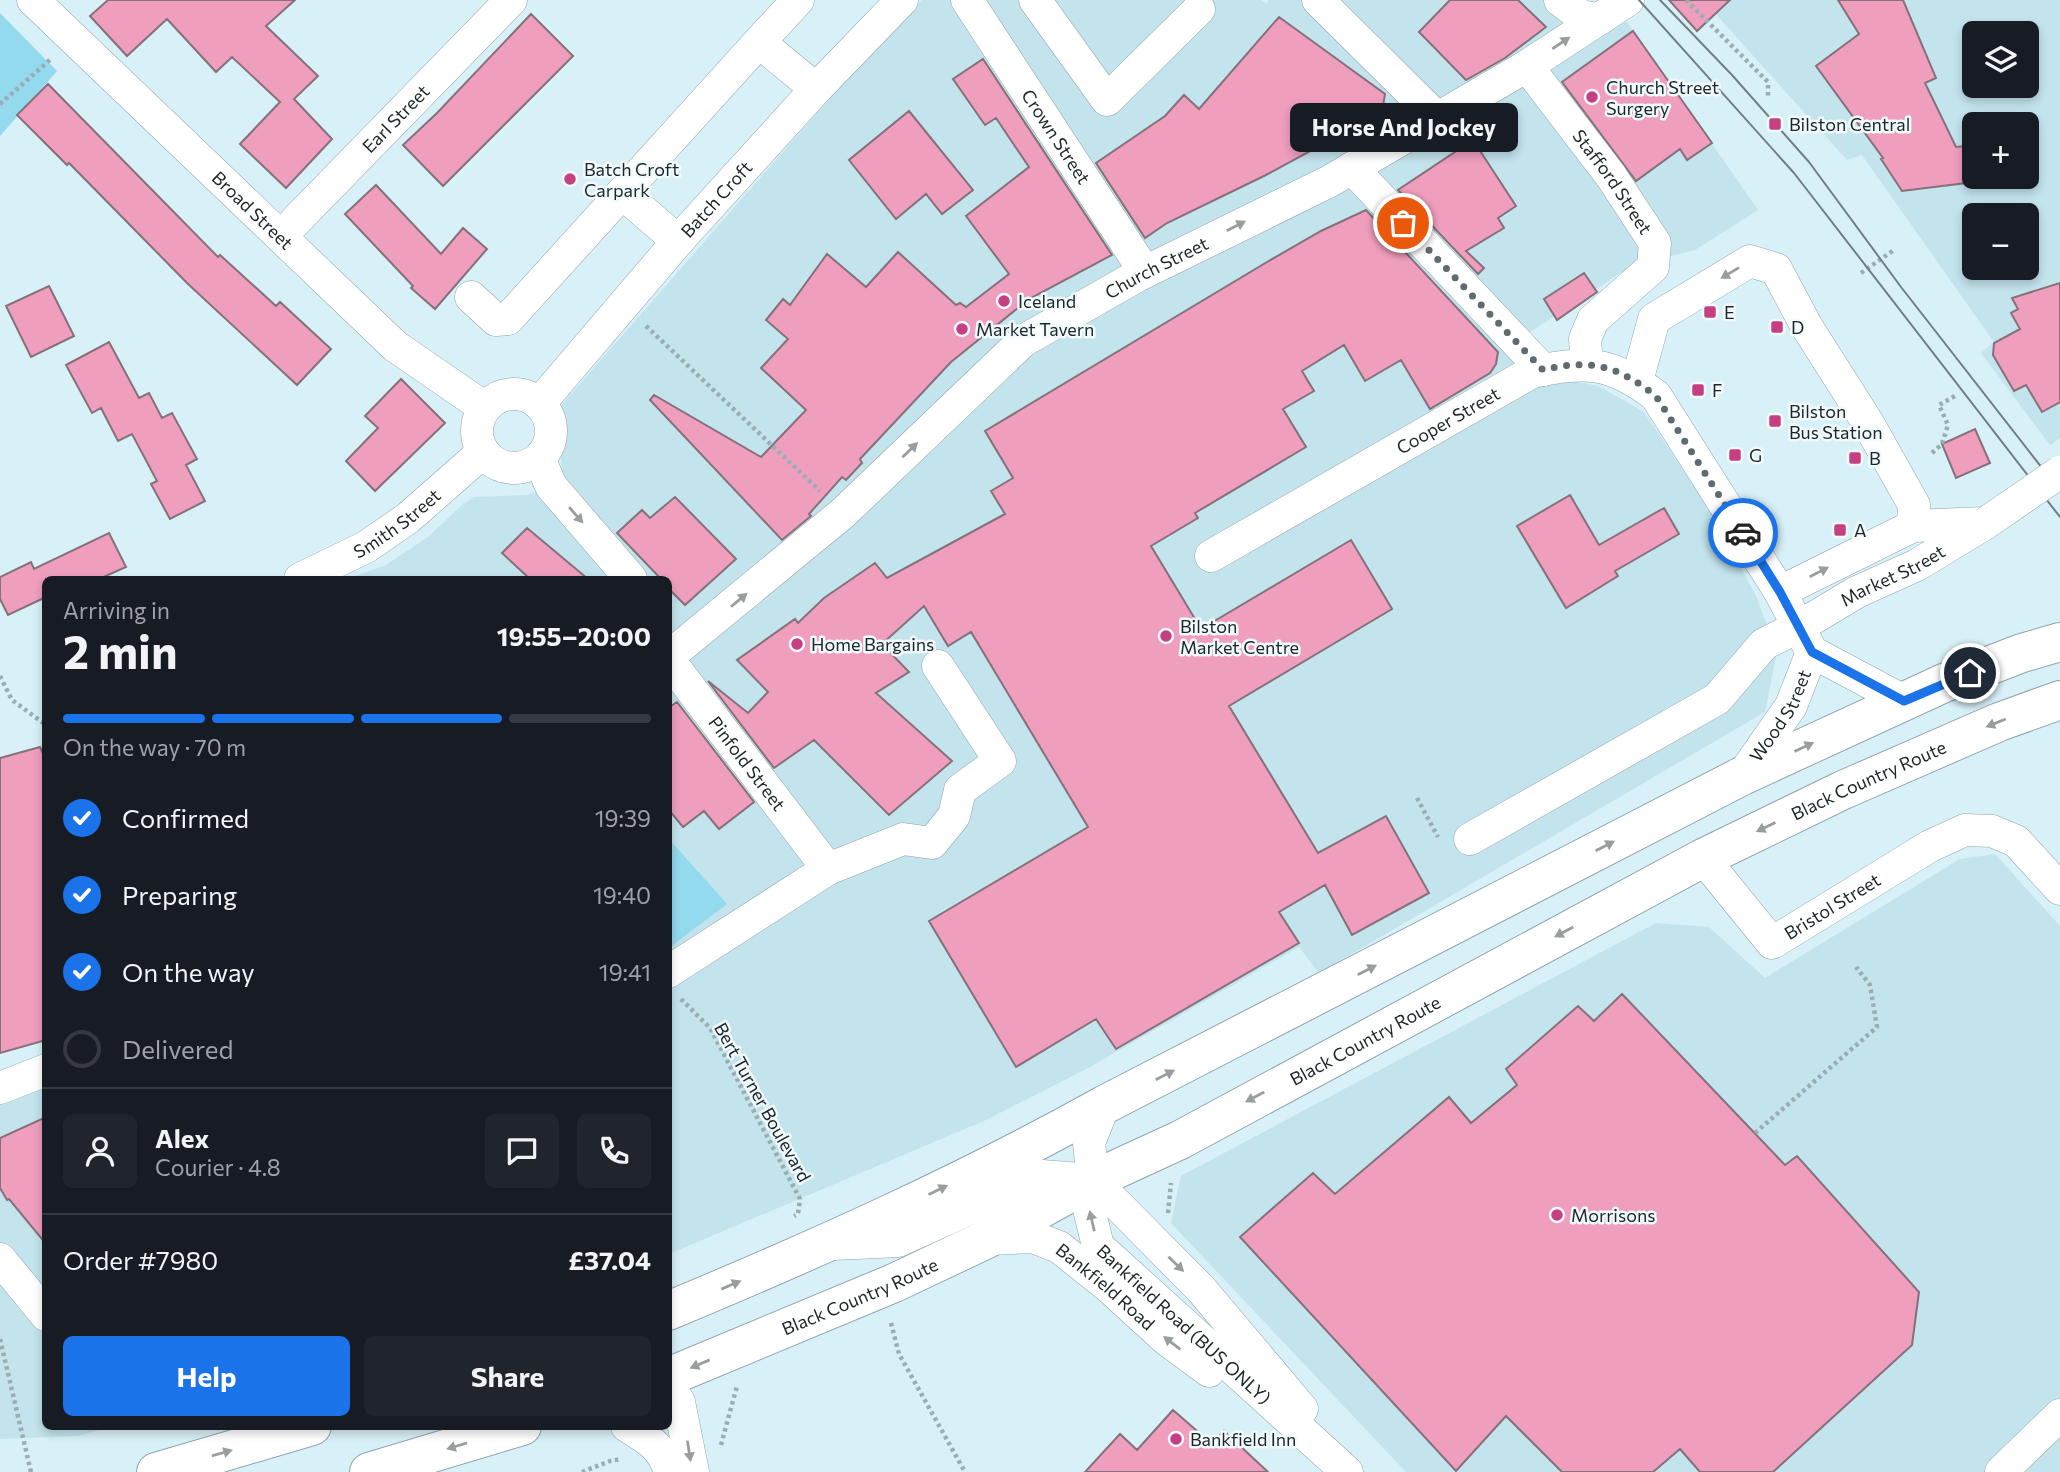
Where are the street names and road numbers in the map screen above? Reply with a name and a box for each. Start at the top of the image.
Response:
street label: Earl Street [357,80,433,157]
street label: Crown Street [1017,85,1095,188]
street label: Stafford Street [1568,125,1657,238]
street label: Batch Croft [676,156,756,242]
street label: Broad Street [208,166,298,254]
street label: Church Street [1101,232,1212,303]
street label: Cooper Street [1392,382,1503,459]
street label: Smith Street [350,484,445,563]
street label: Market Street [1836,540,1949,611]
street label: Wood Street [1745,666,1815,766]
street label: Pinfold Street [704,712,790,815]
street label: Black Country Route [1787,735,1949,825]
street label: Bristol Street [1780,868,1884,944]
street label: Black Country Route [1286,991,1444,1090]
street label: Bert Turner Boulevard [710,1018,816,1186]
street label: Bankfield Road [1052,1238,1160,1335]
street label: Bankfield Road (BUS ONLY) [1092,1240,1276,1409]
street label: Black Country Route [778,1253,941,1339]

